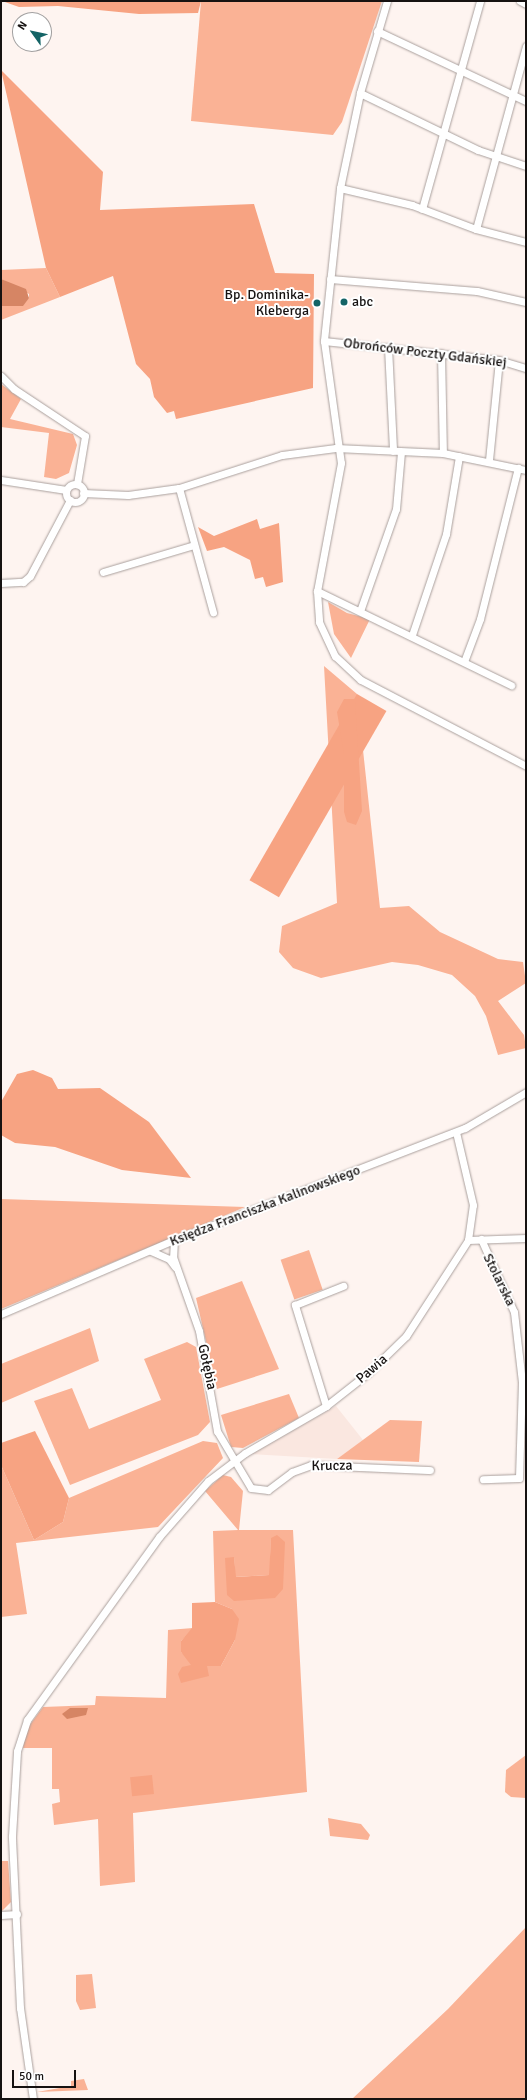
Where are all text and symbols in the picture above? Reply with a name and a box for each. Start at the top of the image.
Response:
north arrow [12,12,52,52]
text: N [15,19,30,32]
place label: Bp. Dominika- Kleberga [225,287,309,320]
place label: abc [352,294,373,310]
marker: abc [339,297,349,307]
marker: Bp. Dominika- Kleberga [312,298,322,308]
street label: Obrońców Poczty Gdańskiej [342,335,508,371]
street label: Księdza Franciszka Kalinowskiego [167,1162,363,1250]
street label: Stolarska [479,1251,519,1309]
street label: Gołębia [194,1343,220,1391]
street label: Pawia [353,1351,391,1387]
street label: Krucza [311,1457,353,1475]
scale bar [14,2062,78,2088]
text: 50 m [19,2069,44,2084]

